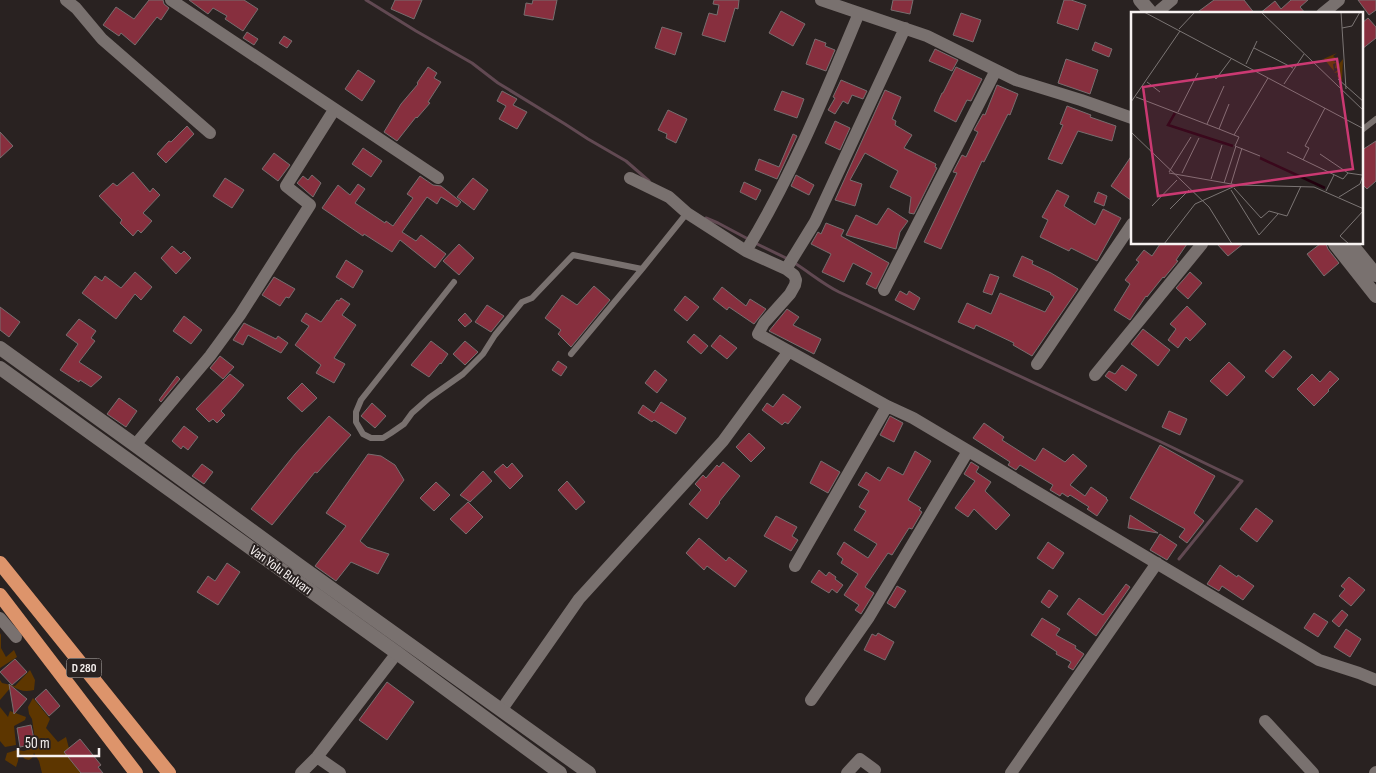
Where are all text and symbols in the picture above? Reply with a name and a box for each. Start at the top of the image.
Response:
inset map [1131,12,1364,245]
street label: Van Yolu Bulvarı [246,542,316,598]
road number: D 280 [66,658,102,678]
scale bar [18,726,99,758]
text: 50 m [25,734,50,753]

